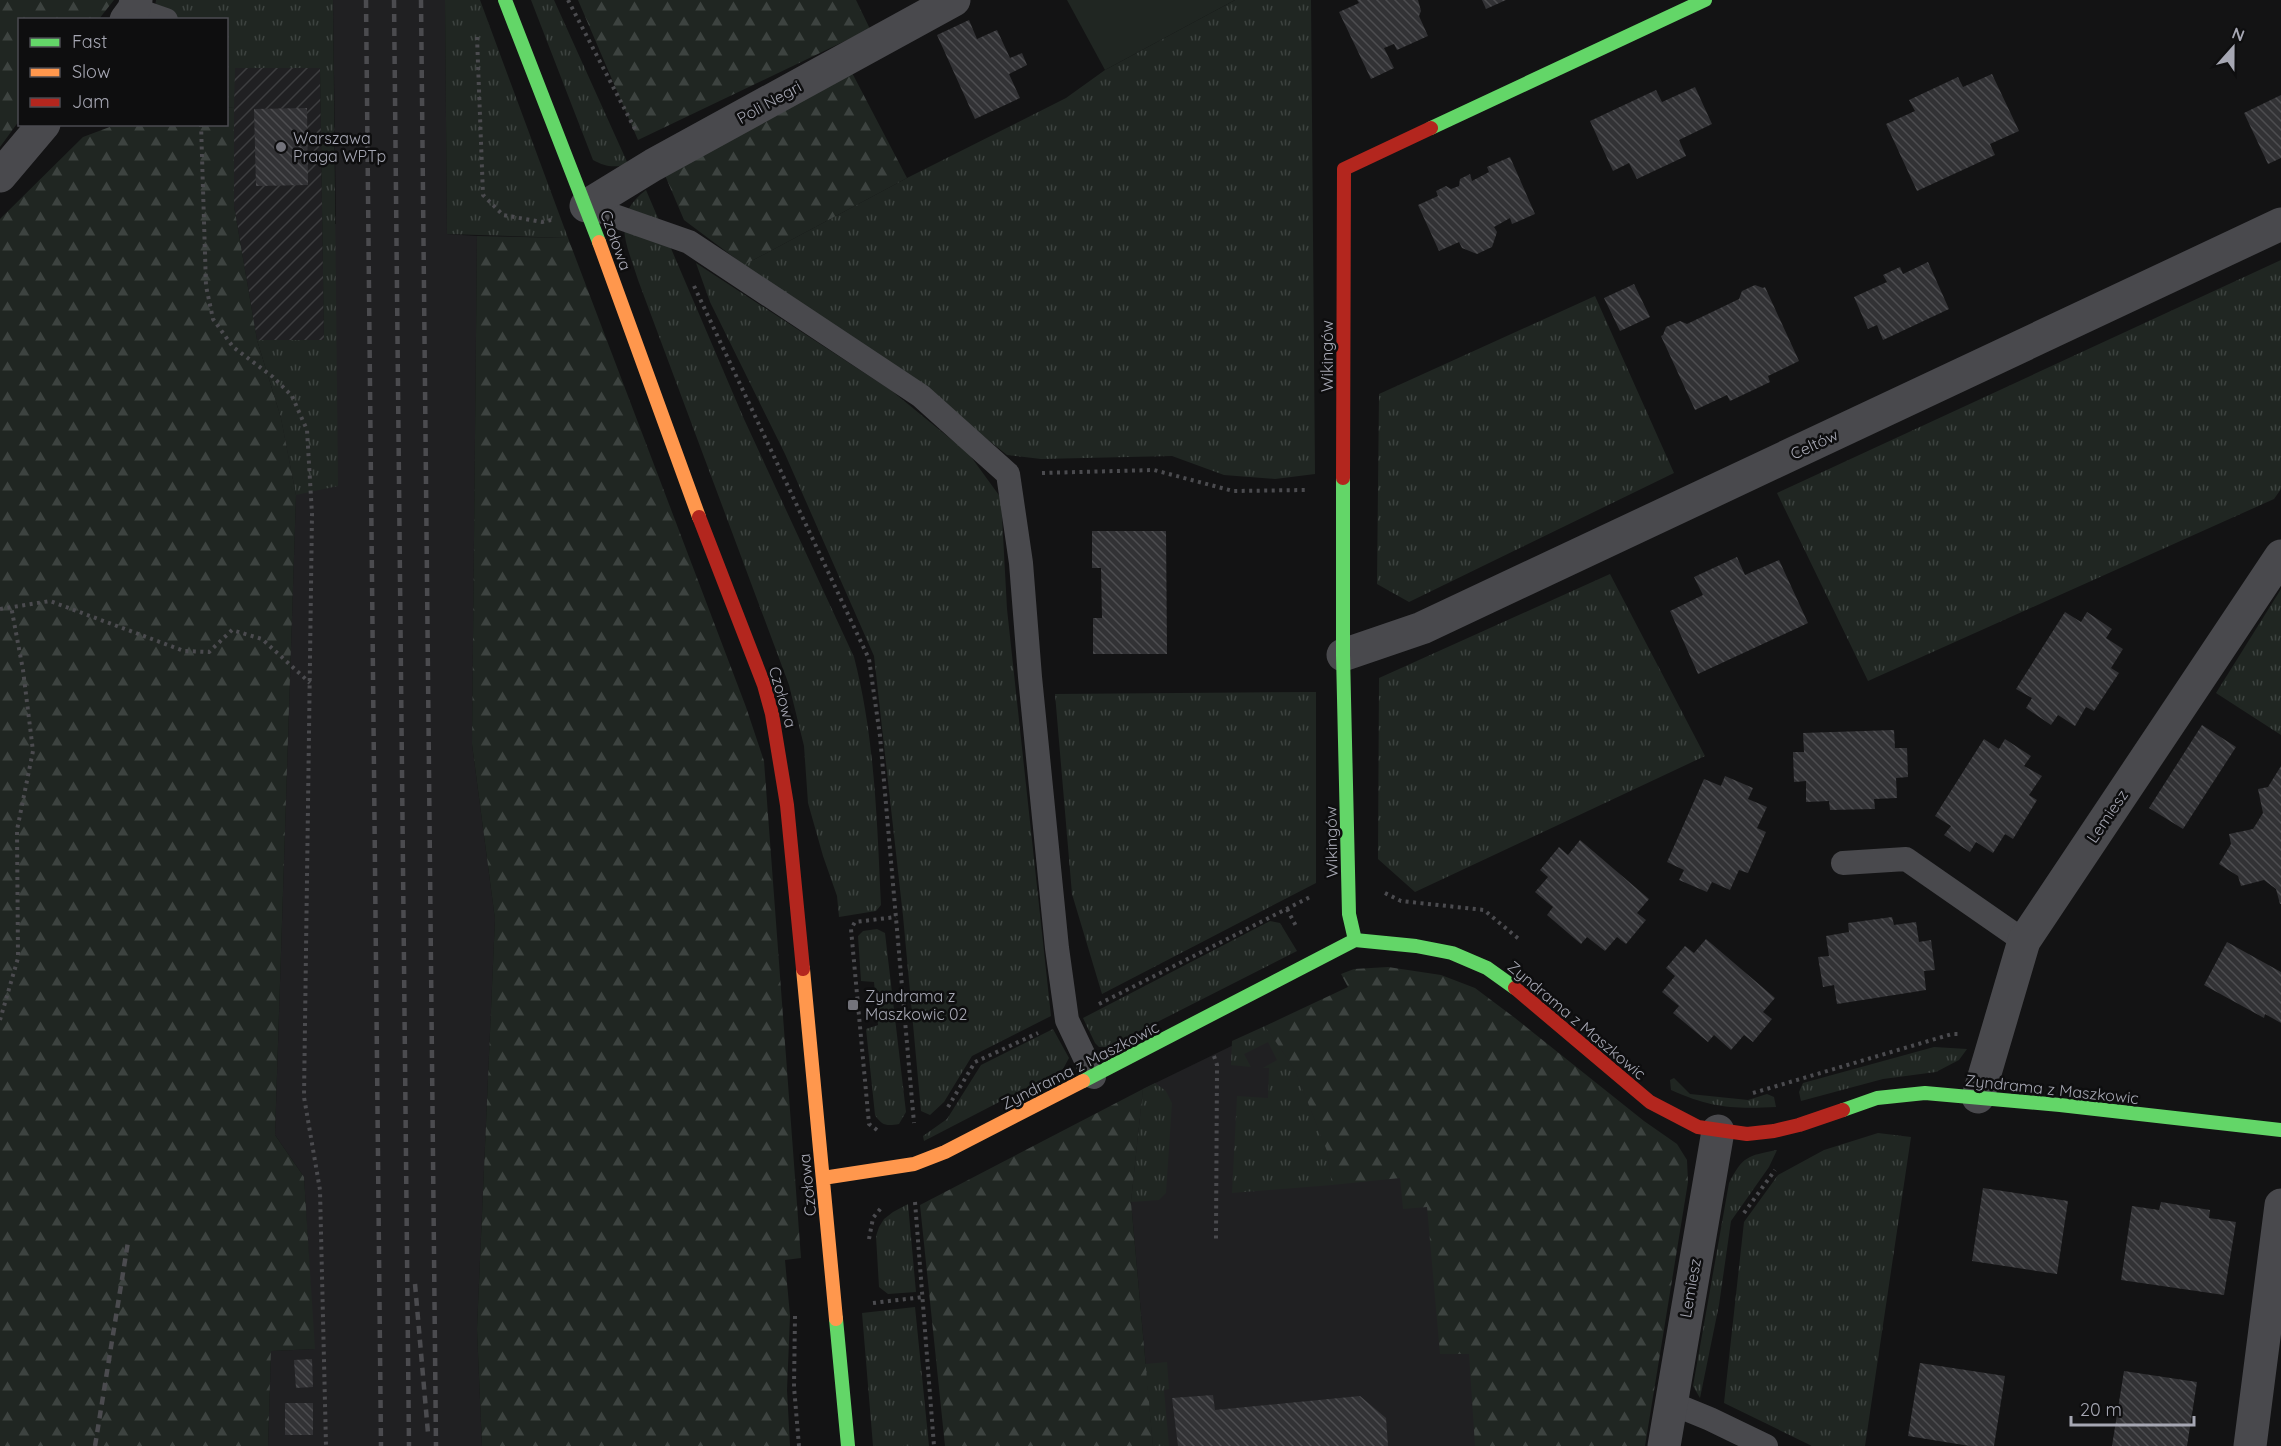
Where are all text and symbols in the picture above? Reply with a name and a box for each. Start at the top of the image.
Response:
legend [18,18,228,126]
north arrow [2203,18,2263,78]
text: N [2229,23,2247,45]
text: Fast [72,30,107,53]
text: Slow [72,60,110,83]
street label: Poli Negri [733,76,805,128]
text: Jam [72,90,110,113]
place label: Warszawa Praga WPTp [293,128,386,166]
marker: Warszawa Praga WPTp [274,140,288,154]
street label: Czołowa [596,207,636,273]
street label: Wikingów [1317,320,1337,392]
street label: Celtów [1787,424,1841,464]
street label: Czołowa [765,664,801,730]
street label: Lemiesz [2082,786,2132,846]
street label: Wikingów [1320,806,1342,878]
street label: Zyndrama z Maszkowic [1504,956,1650,1084]
place label: Zyndrama z Maszkowic 02 [865,986,968,1024]
marker: Zyndrama z Maszkowic 02 [846,998,860,1012]
street label: Zyndrama z Maszkowic [998,1017,1162,1113]
street label: Zyndrama z Maszkowic [1964,1070,2140,1108]
street label: Czołowa [794,1153,820,1217]
street label: Lemiesz [1675,1257,1705,1319]
scale bar [2071,1389,2194,1427]
text: 20 m [2080,1398,2122,1421]

